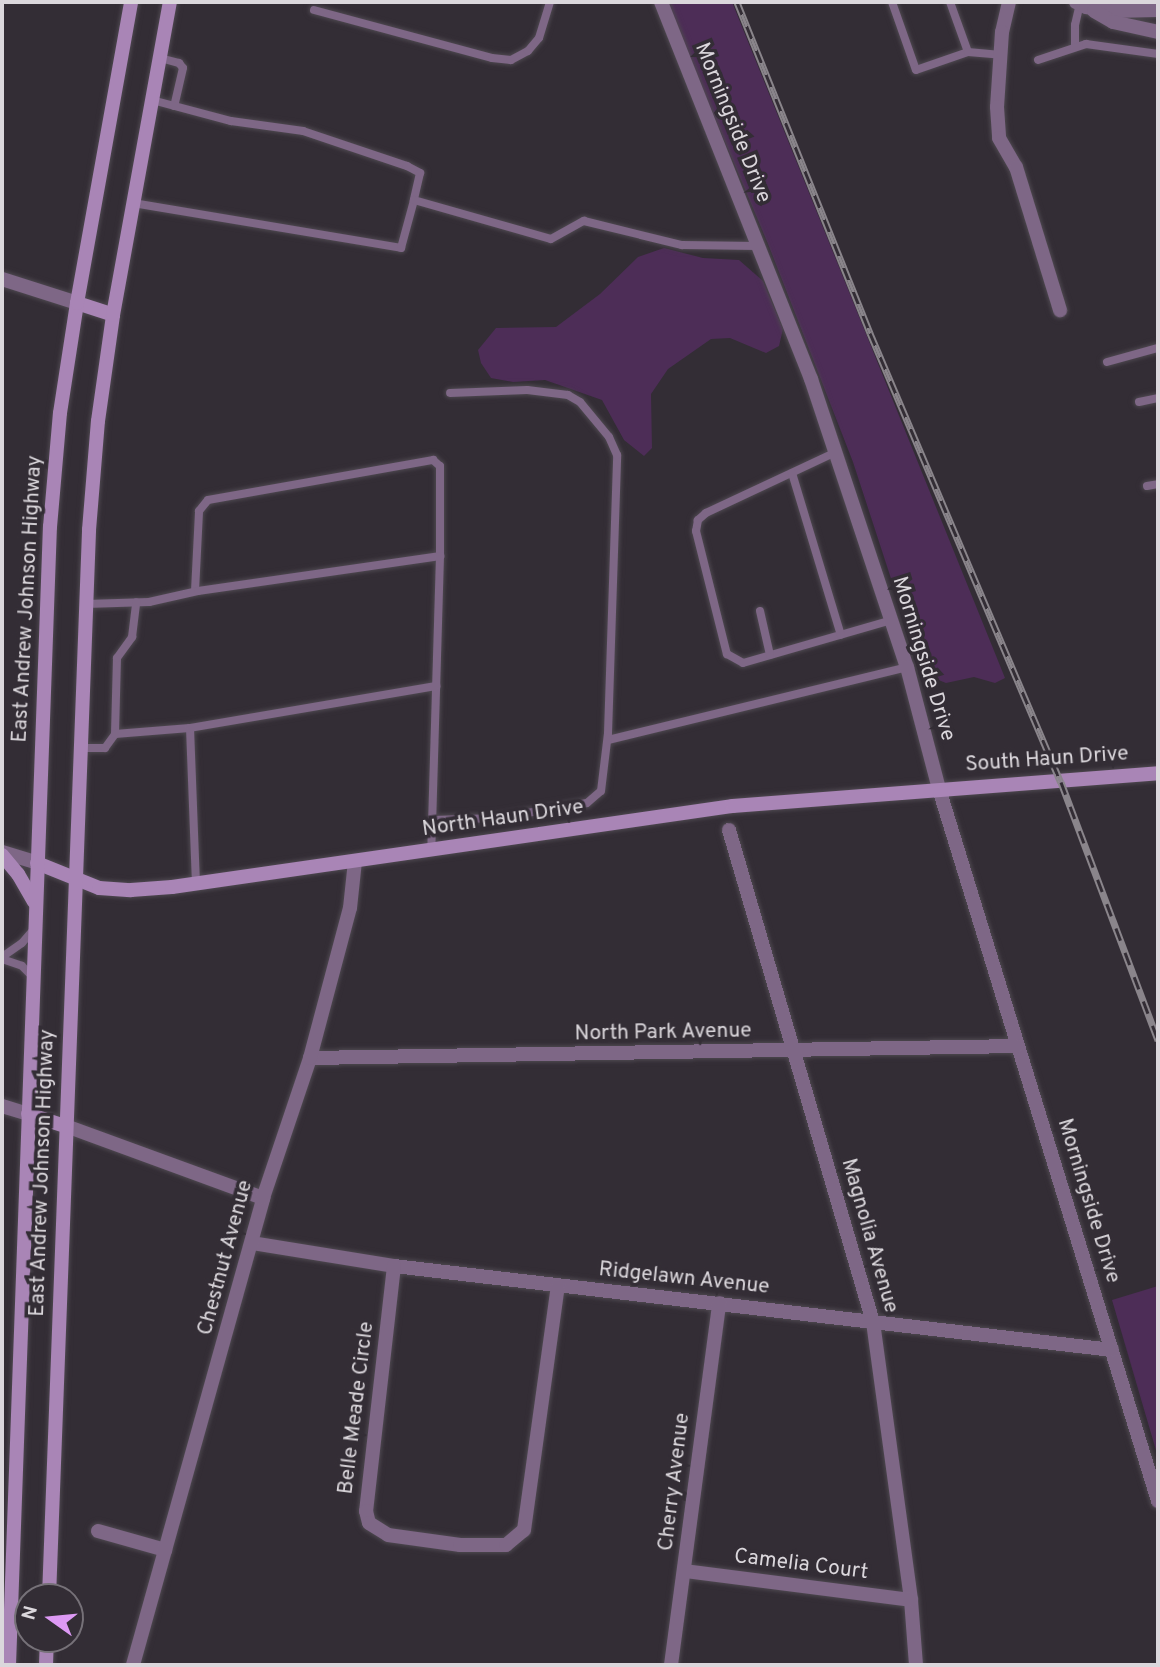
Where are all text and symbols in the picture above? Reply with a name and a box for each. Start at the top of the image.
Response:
street label: Morningside Drive [688,39,776,207]
street label: East Andrew Johnson Highway [8,454,48,744]
street label: Morningside Drive [886,574,960,744]
street label: South Haun Drive [965,742,1129,778]
street label: North Haun Drive [421,795,585,843]
street label: North Park Avenue [574,1019,752,1047]
street label: East Andrew Johnson Highway [25,1028,61,1318]
street label: Morningside Drive [1051,1116,1125,1286]
street label: Magnolia Avenue [835,1155,903,1317]
street label: Chestnut Avenue [193,1177,259,1339]
street label: Ridgelawn Avenue [597,1257,771,1301]
street label: Belle Meade Circle [334,1320,380,1496]
street label: Cherry Avenue [654,1411,696,1553]
street label: Camelia Court [733,1544,869,1586]
north arrow [14,1583,84,1653]
text: N [17,1603,44,1623]

